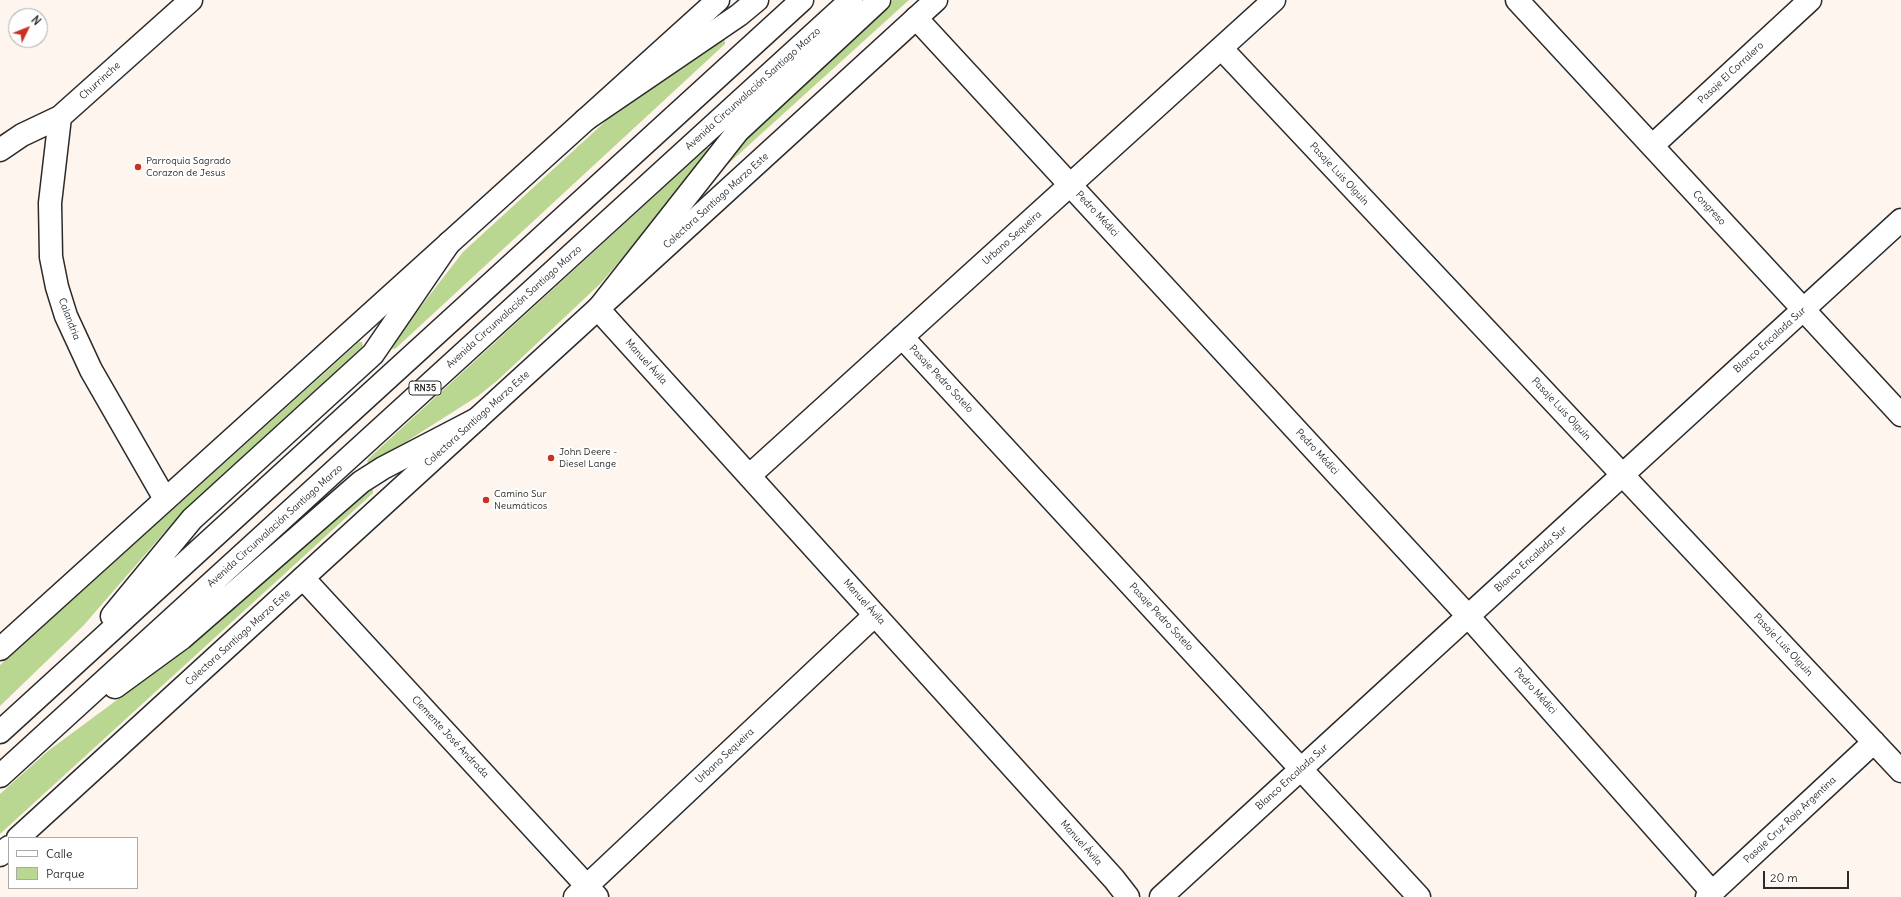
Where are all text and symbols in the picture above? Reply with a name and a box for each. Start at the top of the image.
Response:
north arrow [8,8,48,48]
text: N [28,13,44,28]
street label: Avenida Circunvalación Santiago Marzo [683,25,823,153]
street label: Pasaje El Corralero [1696,40,1766,106]
street label: Churrinche [77,60,123,102]
street label: Pasaje Luis Olguín [1307,140,1371,208]
street label: Colectora Santiago Marzo Este [661,151,771,251]
place label: Parroquia Sagrado Corazon de Jesus [146,155,231,178]
marker: Parroquia Sagrado Corazon de Jesus [133,162,143,172]
street label: Congreso [1690,188,1728,228]
street label: Pedro Médici [1073,189,1121,239]
street label: Urbano Sequeira [980,208,1044,268]
street label: Avenida Circunvalación Santiago Marzo [444,243,584,371]
street label: Calandria [56,296,82,342]
street label: Blanco Encalada Sur [1731,304,1809,376]
street label: Manuel Ávila [623,337,669,387]
street label: Pasaje Pedro Sotelo [907,343,975,415]
street label: Colectora Santiago Marzo Este [422,369,532,469]
street label: Pasaje Luis Olguín [1529,375,1593,443]
road number: RN35 [409,381,441,395]
street label: Pedro Médici [1293,427,1341,477]
place label: John Deere - Diesel Lange [559,446,617,470]
marker: John Deere - Diesel Lange [546,453,556,463]
street label: Avenida Circunvalación Santiago Marzo [205,462,345,590]
place label: Camino Sur Neumáticos [494,488,547,512]
marker: Camino Sur Neumáticos [481,495,491,505]
street label: Blanco Encalada Sur [1492,523,1570,595]
street label: Manuel Ávila [841,577,887,627]
street label: Pasaje Pedro Sotelo [1127,581,1195,653]
street label: Colectora Santiago Marzo Este [183,588,293,688]
street label: Pasaje Luis Olguín [1751,611,1815,679]
street label: Pedro Médici [1511,666,1559,716]
street label: Clemente José Andrada [409,694,491,780]
street label: Urbano Sequeira [693,726,757,786]
street label: Blanco Encalada Sur [1253,741,1331,813]
street label: Pasaje Cruz Roja Argentina [1741,774,1839,866]
street label: Manuel Ávila [1058,818,1104,868]
legend [8,837,138,889]
text: Calle [46,846,73,861]
scale bar [1765,863,1851,889]
text: Parque [46,866,85,881]
text: 20 m [1770,870,1798,885]

